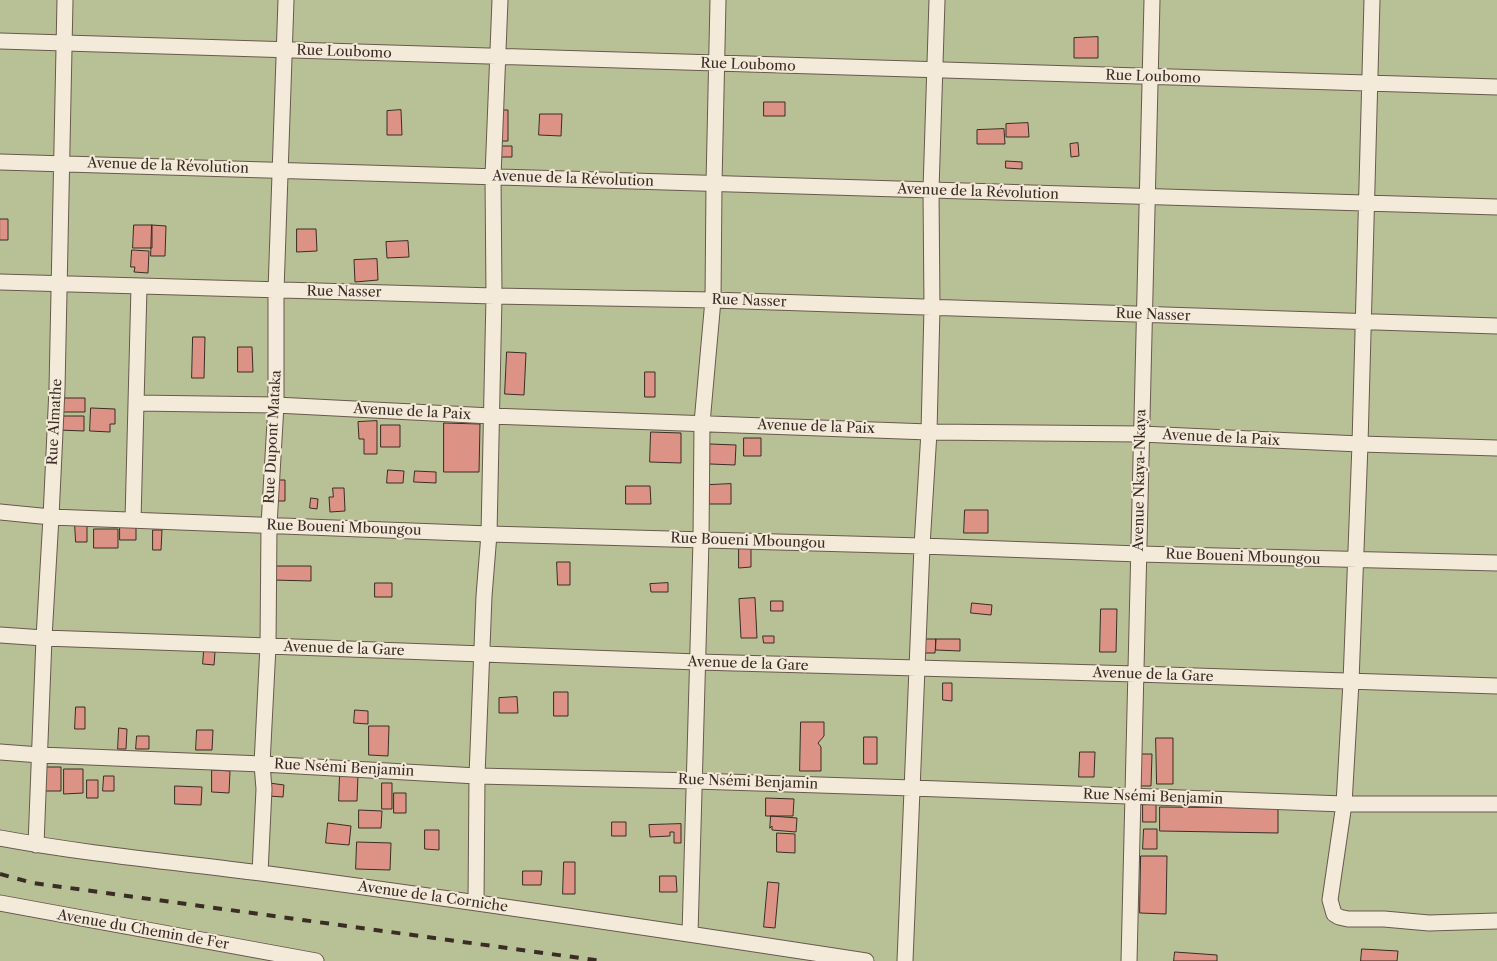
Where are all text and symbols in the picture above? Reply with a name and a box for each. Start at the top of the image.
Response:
street label: Rue Loubomo [296,42,392,62]
street label: Rue Loubomo [700,55,796,75]
street label: Rue Loubomo [1105,67,1201,87]
street label: Avenue de la Révolution [87,155,249,177]
street label: Avenue de la Révolution [492,168,654,190]
street label: Avenue de la Révolution [897,181,1059,203]
street label: Rue Nasser [306,283,382,301]
street label: Rue Nasser [711,291,787,311]
street label: Rue Nasser [1115,305,1191,325]
street label: Rue Dupont Mataka [261,370,285,504]
street label: Rue Almathe [44,378,66,466]
street label: Avenue de la Paix [353,401,471,423]
street label: Avenue Nkaya-Nkaya [1130,409,1150,551]
street label: Avenue de la Paix [757,417,875,437]
street label: Avenue de la Paix [1162,427,1280,449]
street label: Rue Boueni Mboungou [266,517,422,539]
street label: Rue Boueni Mboungou [670,530,826,552]
street label: Rue Boueni Mboungou [1165,546,1321,568]
street label: Avenue de la Gare [283,638,405,660]
street label: Avenue de la Gare [687,653,809,675]
street label: Avenue de la Gare [1092,664,1214,686]
street label: Rue Nsémi Benjamin [273,756,415,780]
street label: Rue Nsémi Benjamin [678,771,818,793]
street label: Rue Nsémi Benjamin [1083,786,1223,808]
street label: Avenue de la Corniche [357,878,509,916]
street label: Avenue du Chemin de Fer [56,907,230,953]

